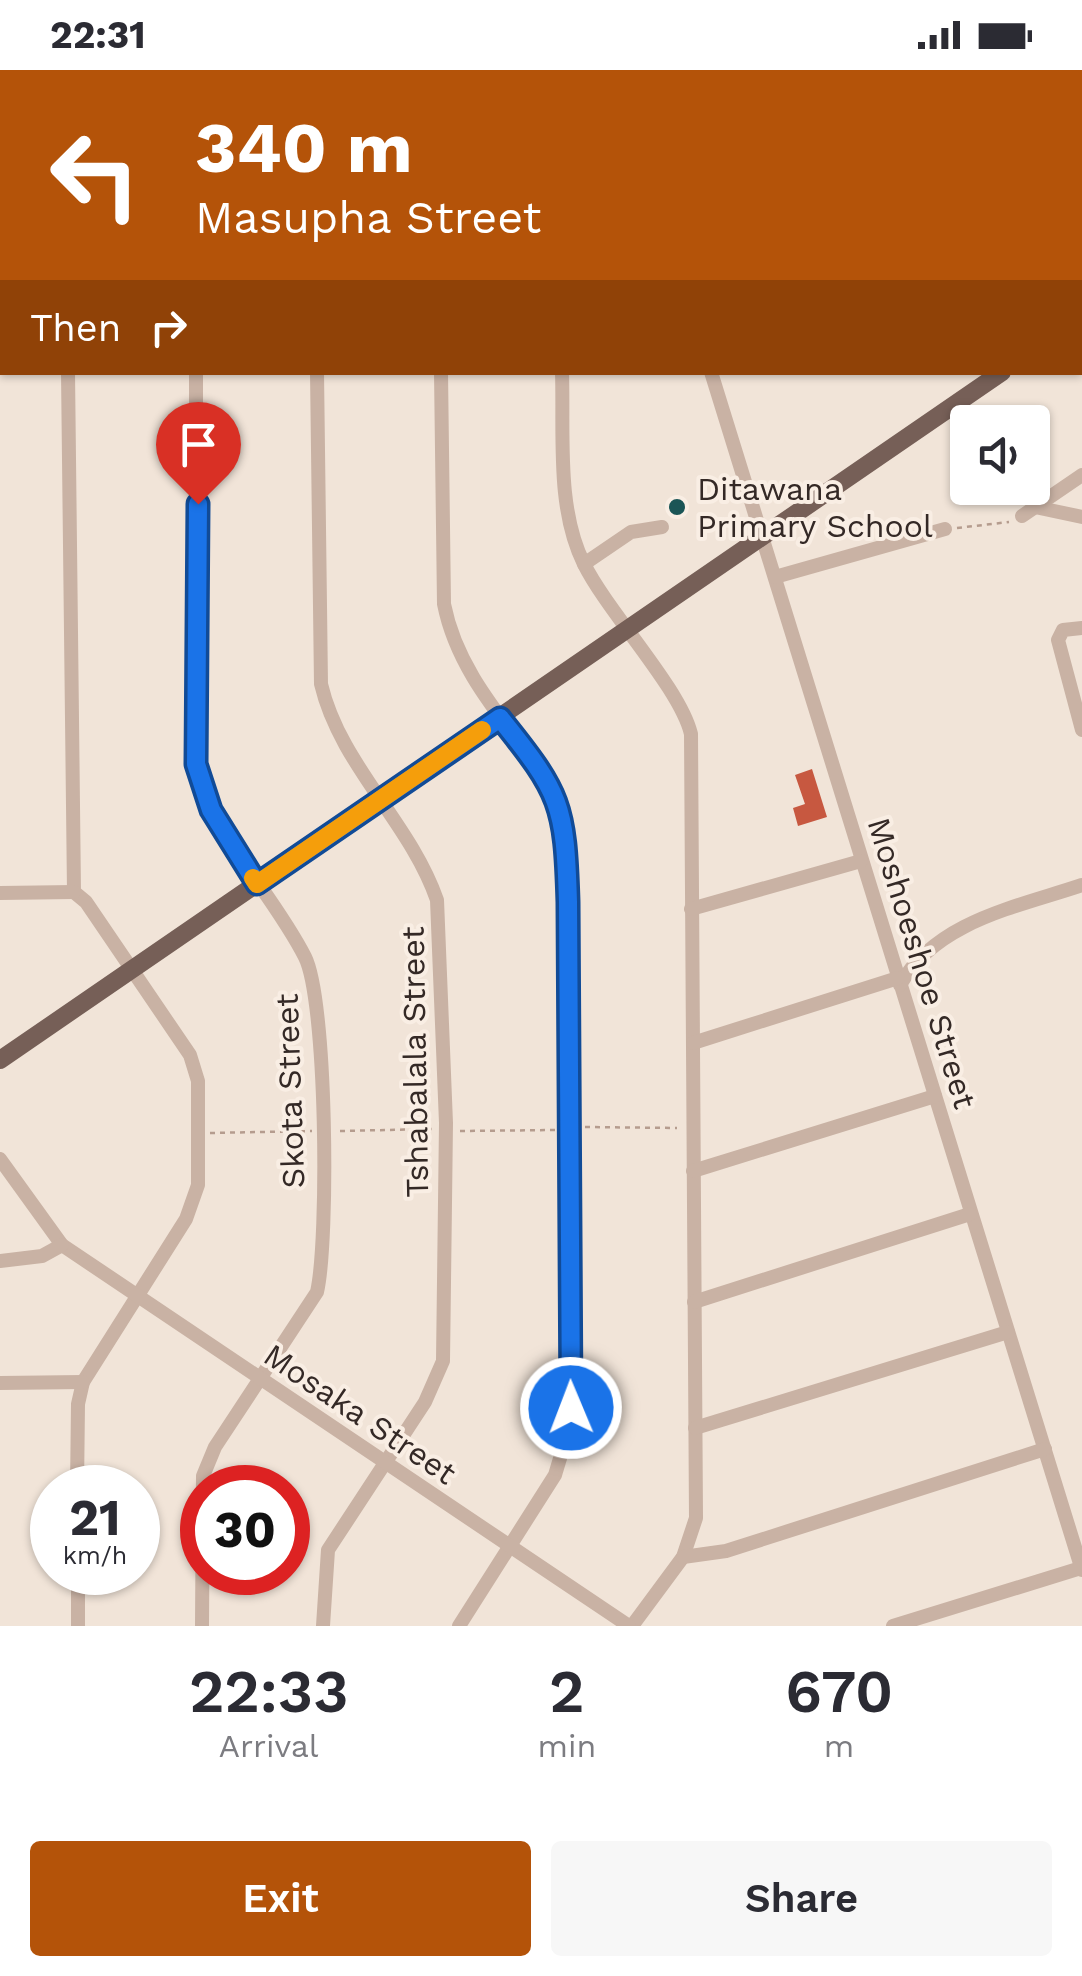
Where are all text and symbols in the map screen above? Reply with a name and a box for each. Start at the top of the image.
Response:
text: 22:31 [50,13,146,57]
text: 340 m [195,107,413,189]
icon: left [30,110,160,240]
text: Masupha Street [195,191,541,244]
icon: right [141,300,196,355]
text: Then [30,306,121,350]
pin [156,402,241,505]
map controls [950,405,1050,505]
button: sound [950,405,1050,505]
icon: arrive [171,417,226,472]
place label: Ditawana Primary School [697,470,933,545]
marker: Ditawana Primary School [666,496,688,518]
street label: Moshoeshoe Street [860,813,984,1113]
street label: Tshabalala Street [394,926,436,1198]
street label: Skota Street [268,993,312,1189]
street label: Mosaka Street [257,1336,463,1492]
position arrow [519,1356,623,1460]
speed limit sign: 30 [180,1465,310,1595]
text: 21 [69,1488,121,1547]
text: km/h [63,1541,127,1570]
text: 22:33 [189,1656,349,1727]
text: 2 [549,1656,585,1727]
text: 670 [785,1656,893,1727]
text: Arrival [219,1727,319,1765]
text: min [537,1727,596,1765]
text: m [824,1727,854,1765]
button: Exit [30,1841,531,1956]
button: Share [551,1841,1052,1956]

